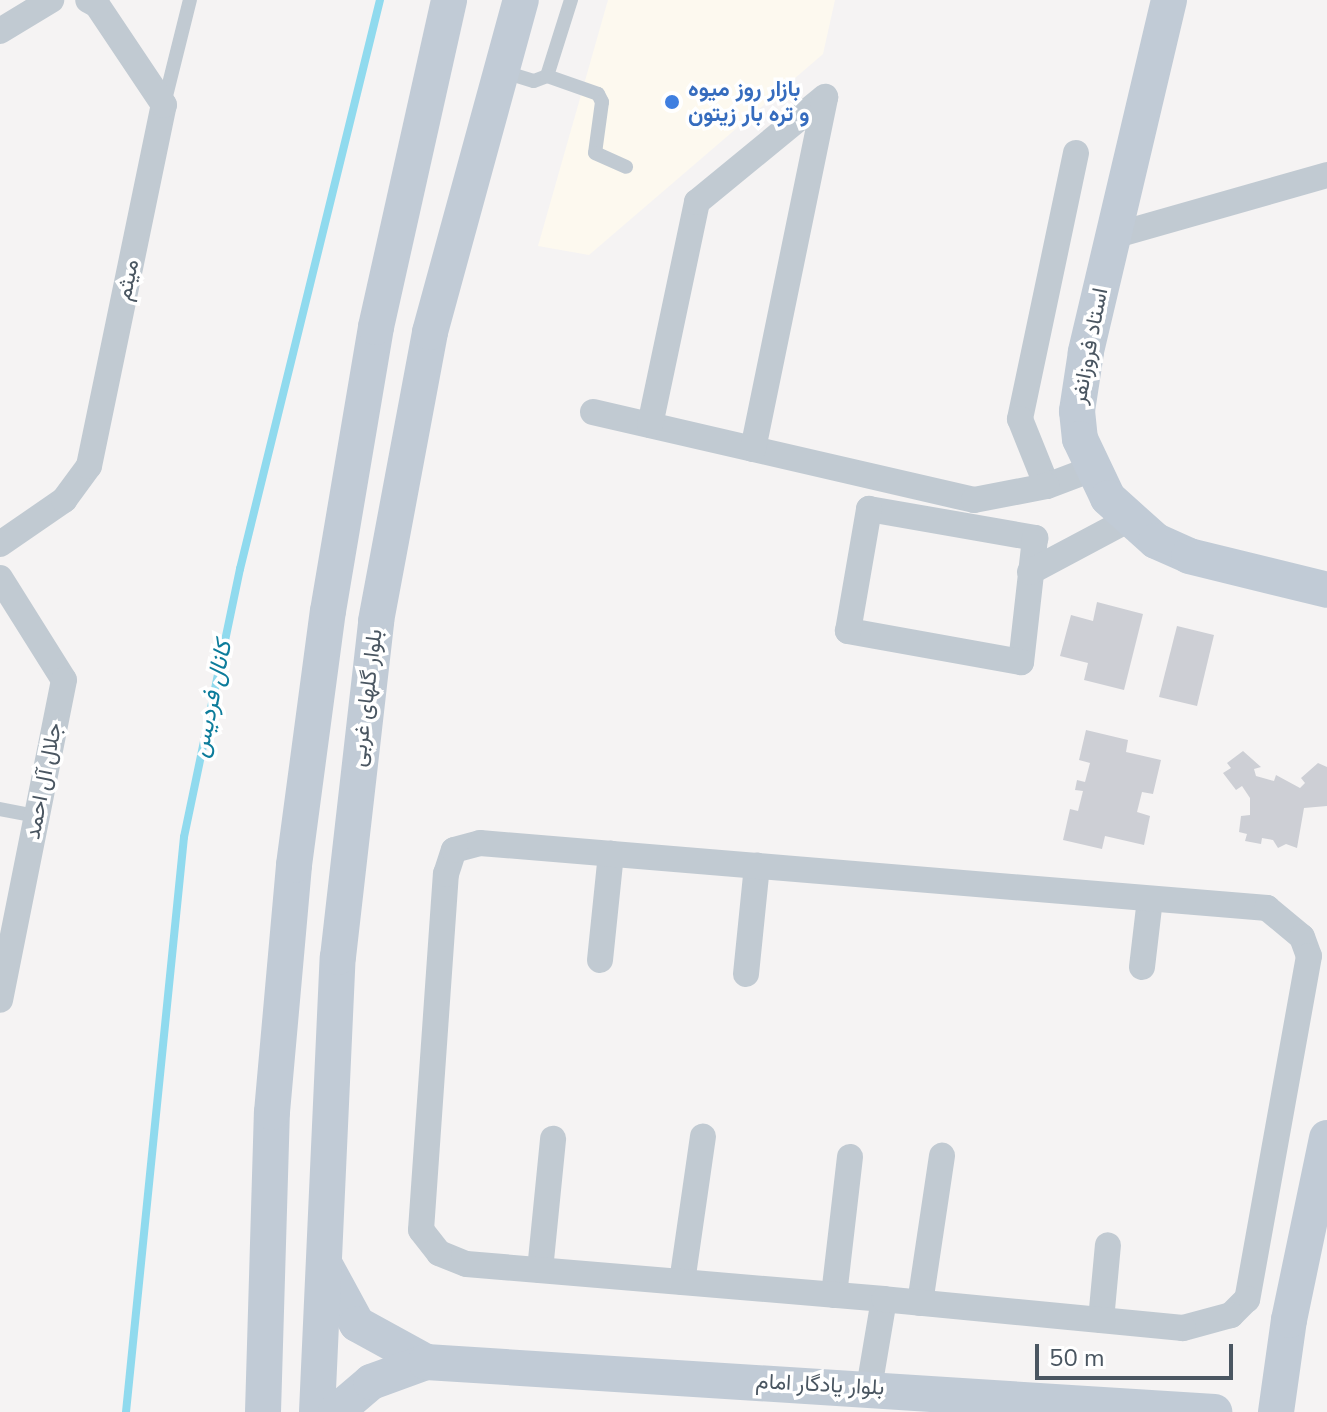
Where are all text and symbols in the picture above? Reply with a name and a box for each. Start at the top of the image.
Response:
place label: بازار روز میوه و تره بار زیتون [688,76,810,128]
marker: بازار روز میوه و تره بار زیتون [663,93,681,111]
street label: میثم [111,257,145,303]
street label: استاد فروزانفر [1066,286,1114,406]
street label: بلوار گلهای غربی [345,628,389,768]
water label: کانال فردیس [186,638,238,760]
street label: جلال آل احمد [20,720,68,842]
scale bar [1039,1328,1237,1378]
text: 50 m [1049,1342,1105,1374]
street label: بلوار یادگار امام [755,1368,885,1402]

